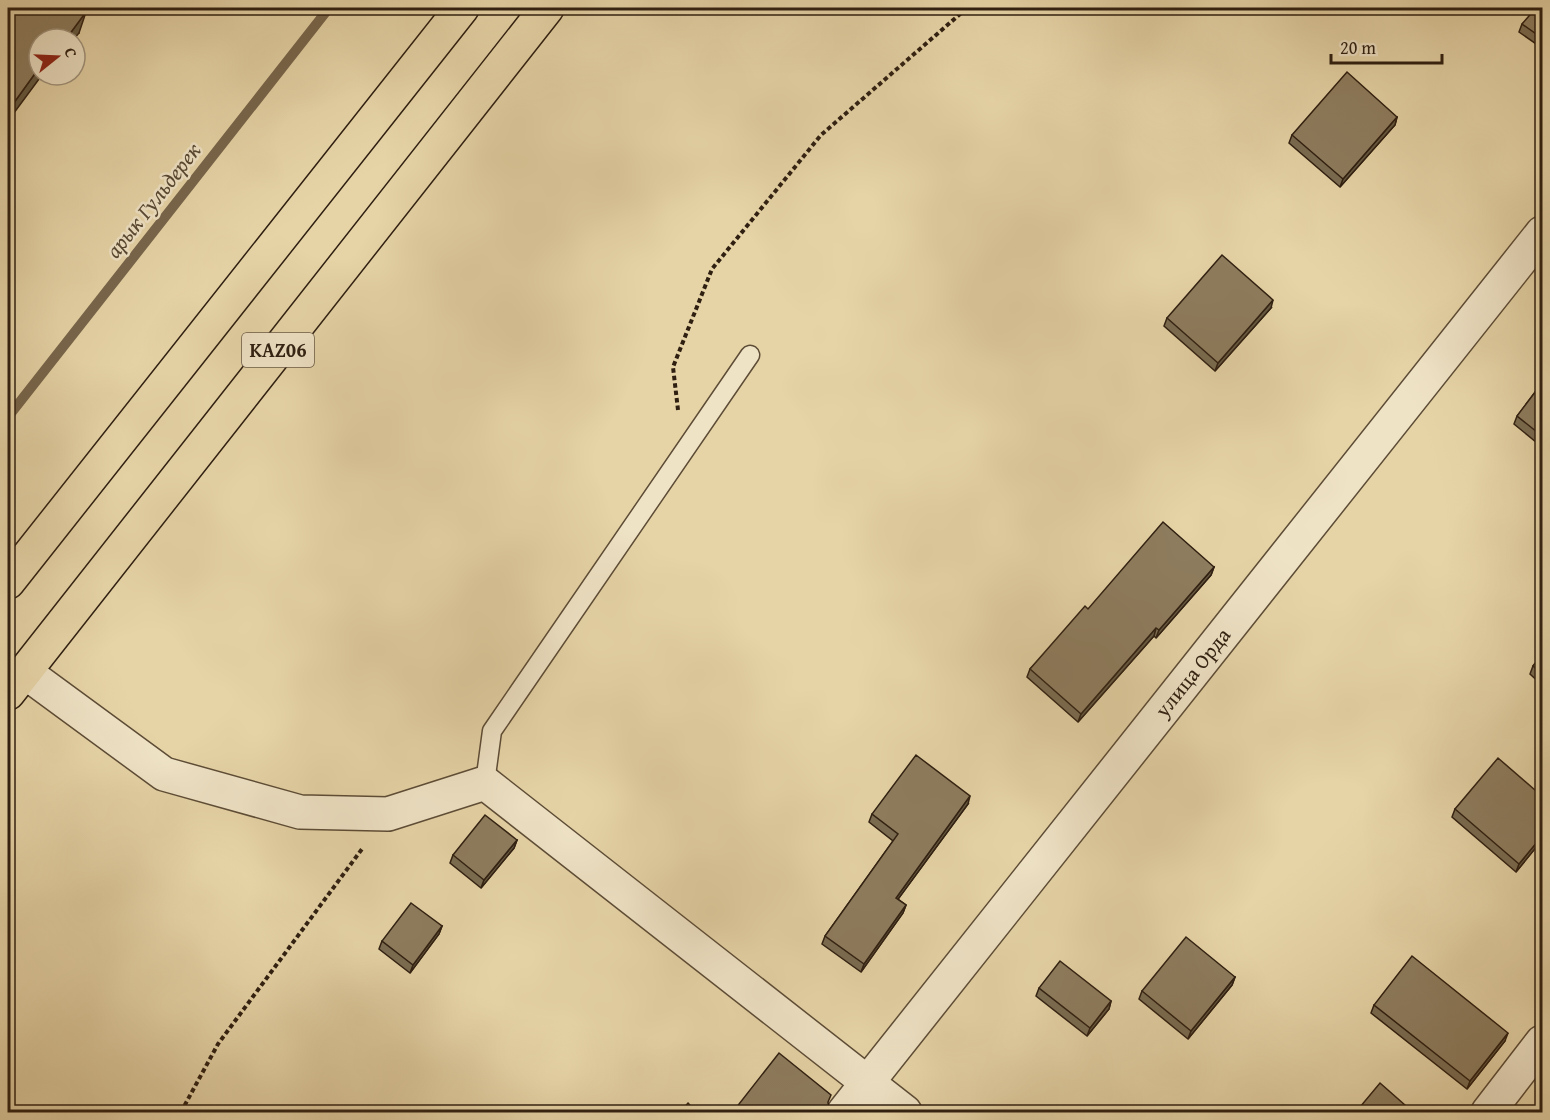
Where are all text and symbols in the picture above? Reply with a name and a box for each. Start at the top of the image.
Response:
north arrow [27,27,87,87]
scale bar [1331,27,1442,65]
text: 20 m [1340,34,1376,61]
text: С [58,44,84,60]
water label: арык Гульдерек [98,135,208,265]
road number: KАZ06 [242,333,314,367]
street label: улица Орда [1146,621,1238,725]

